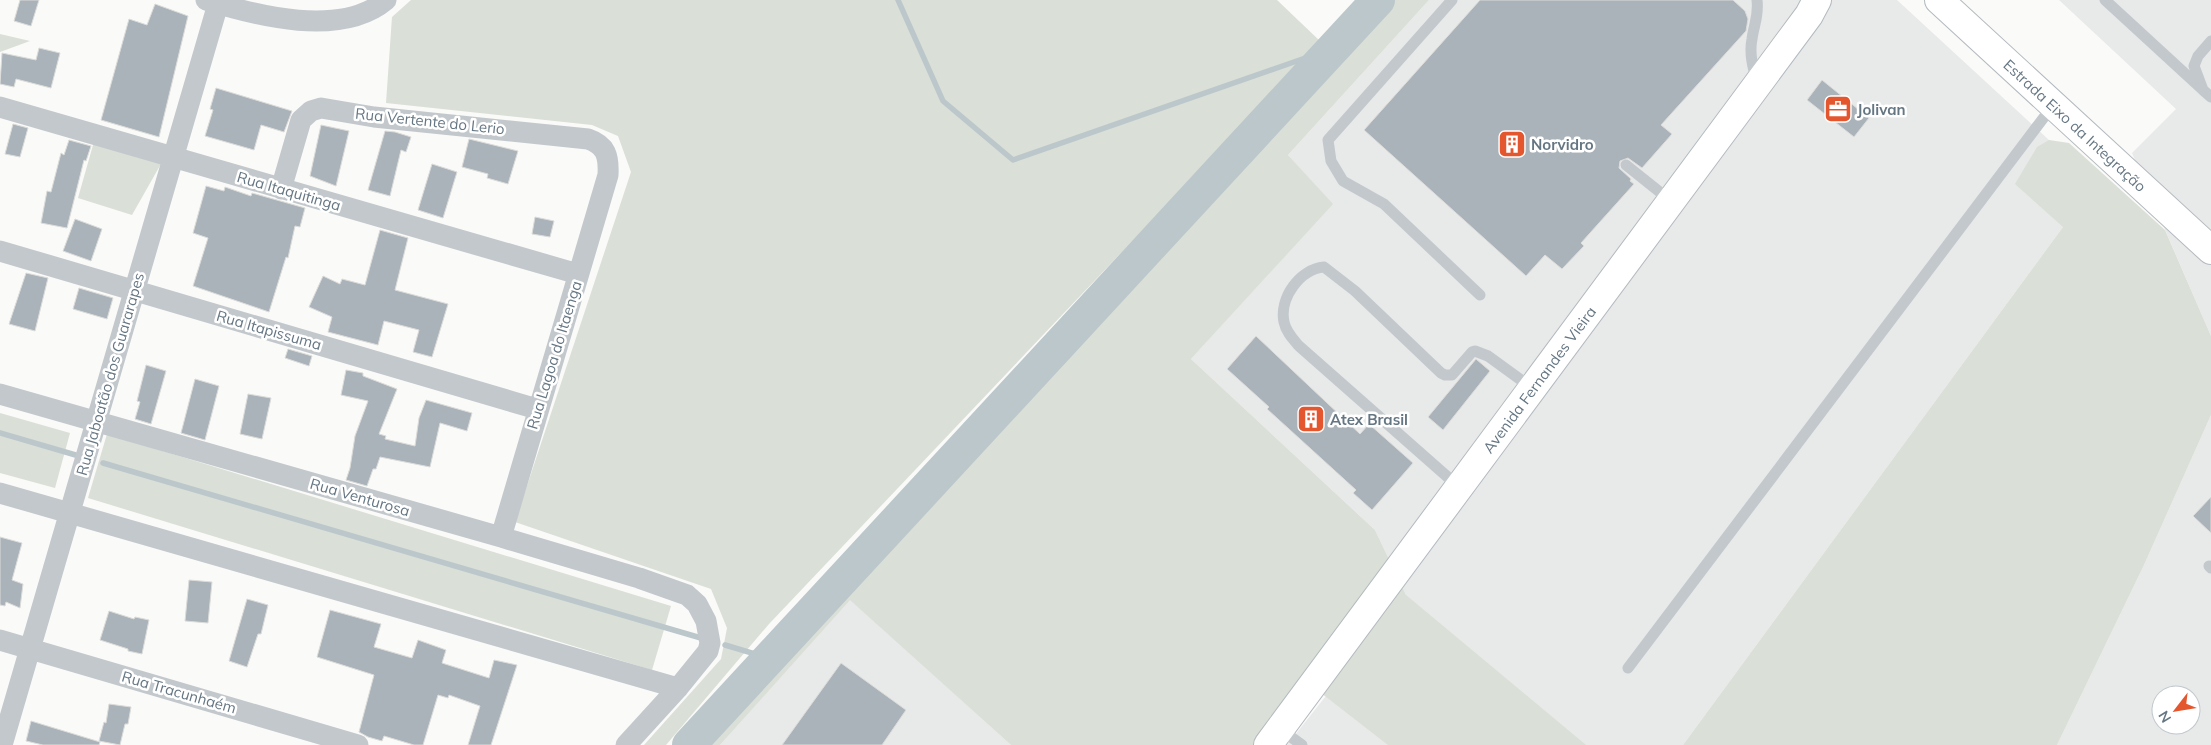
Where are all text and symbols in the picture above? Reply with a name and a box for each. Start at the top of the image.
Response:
street label: Estrada Eixo da Integração [2000,55,2150,195]
office icon: Jolivan [1823,94,1853,124]
place label: Jolivan [1857,100,1906,119]
street label: Rua Vertente do Lerio [354,104,506,138]
building icon: Norvidro [1497,129,1527,159]
place label: Norvidro [1531,135,1594,154]
street label: Rua Itaquitinga [235,167,343,215]
street label: Rua Jaboatão dos Guararapes [72,270,148,478]
street label: Rua Lagoa do Itaenga [522,278,586,432]
street label: Avenida Fernandes Vieira [1478,302,1600,457]
street label: Rua Itapissuma [214,306,324,354]
building icon: Atex Brasil [1296,404,1326,434]
place label: Atex Brasil [1330,410,1408,429]
street label: Rua Venturosa [308,474,412,520]
street label: Rua Tracunhaém [120,667,238,717]
north arrow [2151,685,2201,735]
text: N [2154,708,2175,726]

